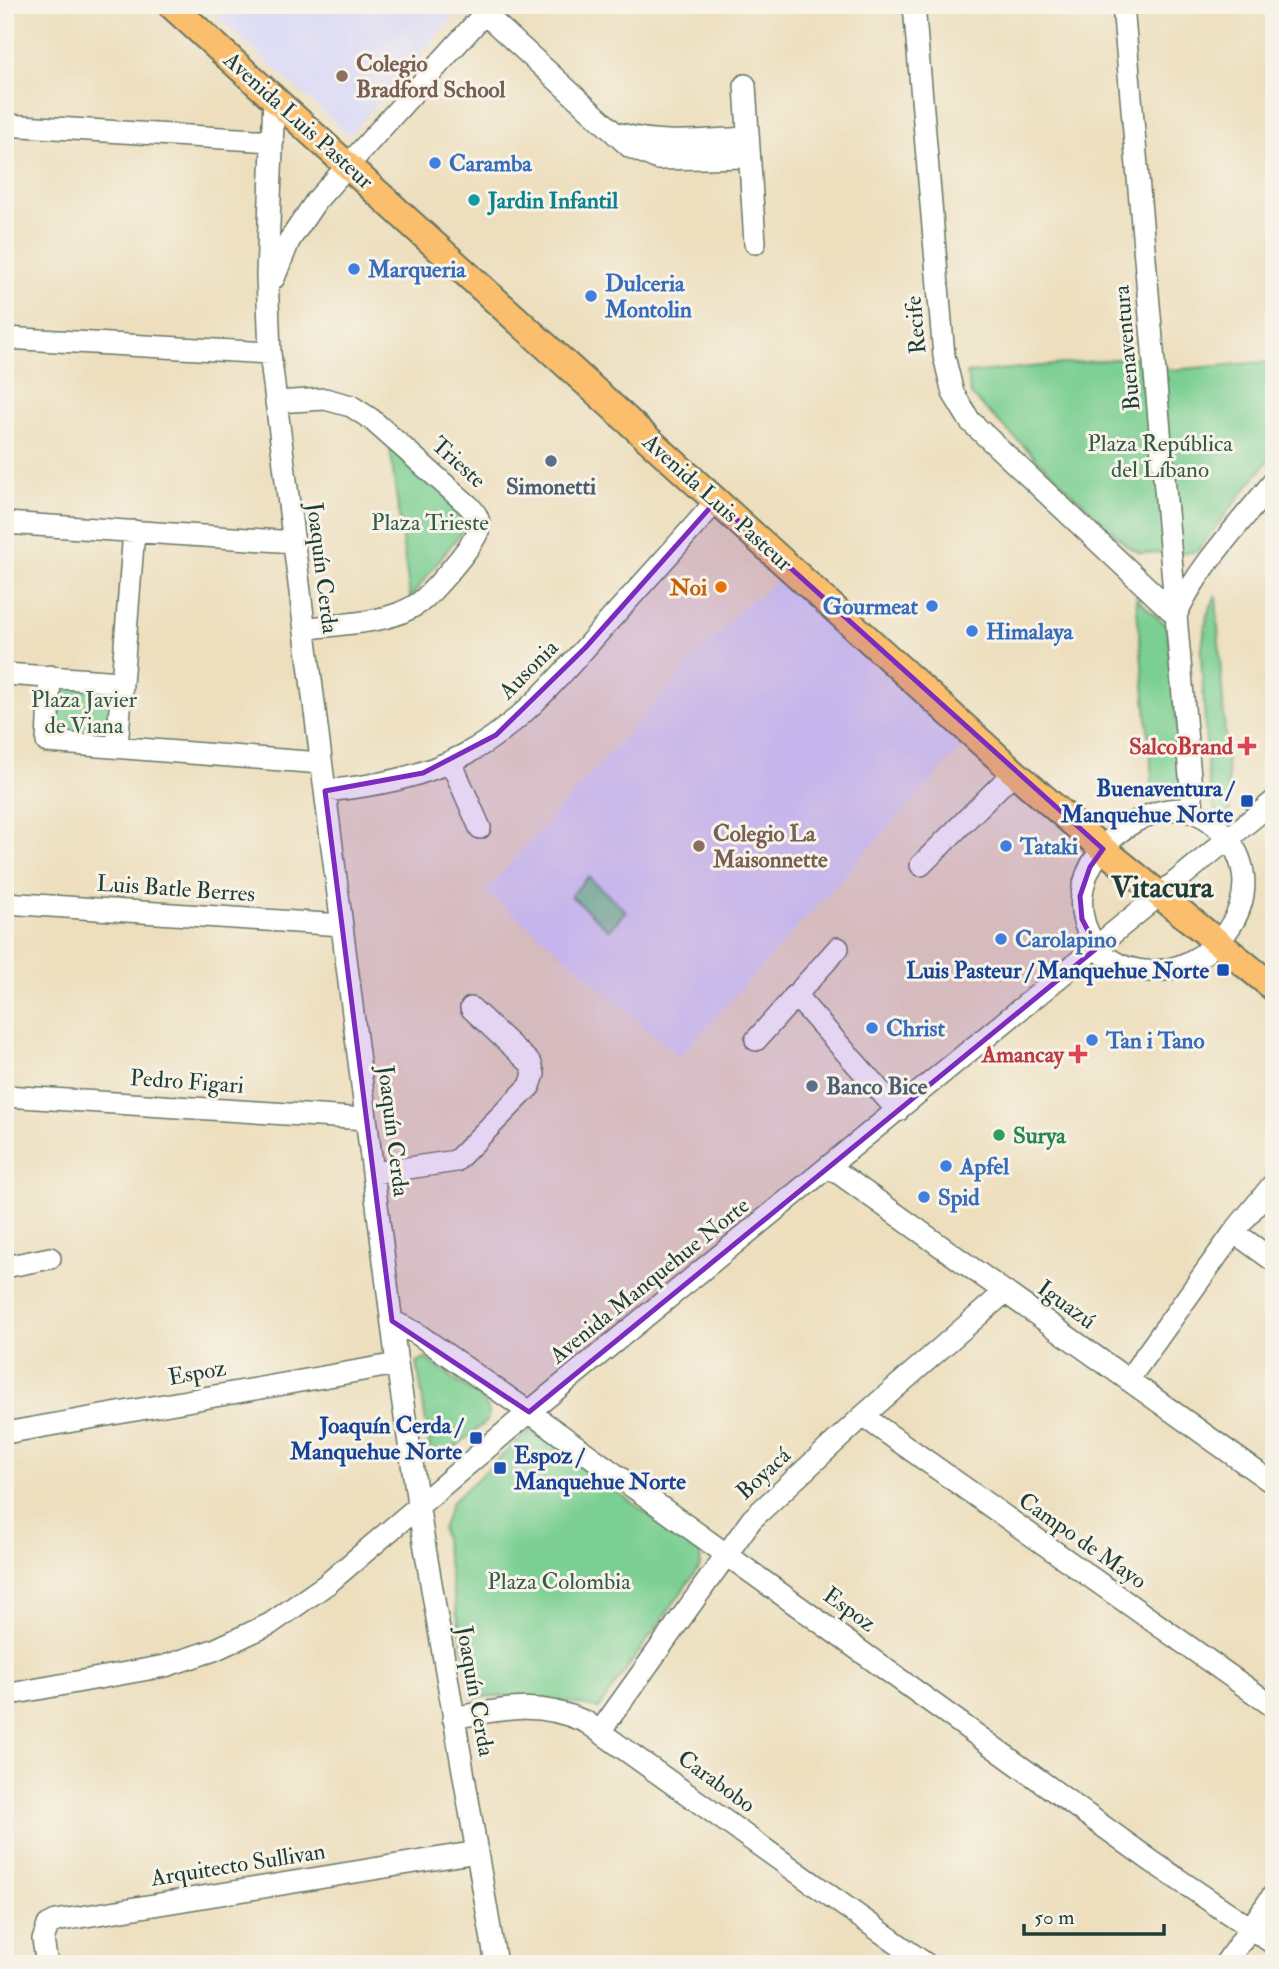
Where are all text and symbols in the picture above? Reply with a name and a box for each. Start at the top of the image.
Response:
street label: Avenida Luis Pasteur [217,45,380,196]
place label: Colegio Bradford School [356,49,506,104]
marker: Colegio Bradford School [334,68,350,84]
place label: Caramba [449,149,533,178]
marker: Caramba [427,155,443,171]
place label: Jardin Infantil [487,186,619,216]
marker: Jardin Infantil [466,192,482,208]
place label: Marqueria [367,255,467,285]
marker: Marqueria [346,261,362,277]
place label: Dulceria Montolin [604,269,692,324]
street label: Buenaventura [1107,283,1146,412]
marker: Dulceria Montolin [583,288,599,304]
street label: Recife [898,294,932,355]
street label: Avenida Luis Pasteur [636,427,799,578]
park label: Plaza República del Líbano [1087,429,1233,484]
street label: Trieste [425,430,492,495]
marker: Simonetti [543,453,559,469]
place label: Simonetti [506,472,596,501]
street label: Joaquín Cerda [300,500,345,636]
park label: Plaza Trieste [371,508,489,537]
place label: Noi [669,573,707,602]
marker: Noi [713,579,729,595]
place label: Gourmeat [823,592,919,621]
marker: Gourmeat [924,598,940,614]
place label: Himalaya [986,617,1074,647]
marker: Himalaya [964,623,980,639]
street label: Ausonia [492,633,565,706]
park label: Plaza Javier de Viana [31,685,138,740]
place label: SalcoBrand [1129,732,1234,761]
marker: SalcoBrand [1239,738,1255,754]
place label: Buenaventura / Manquehue Norte [1060,774,1236,830]
marker: Buenaventura / Manquehue Norte [1239,793,1255,809]
place label: Colegio La Maisonnette [712,819,828,874]
place label: Tataki [1019,832,1078,861]
marker: Colegio La Maisonnette [691,838,707,854]
marker: Tataki [998,838,1014,854]
street label: Luis Batle Berres [96,868,256,909]
district label: Vitacura [1110,869,1215,906]
place label: Carolapino [1015,925,1117,955]
marker: Carolapino [993,931,1009,947]
place label: Luis Pasteur / Manquehue Norte [906,956,1209,986]
marker: Luis Pasteur / Manquehue Norte [1215,962,1231,978]
place label: Christ [886,1014,945,1043]
marker: Christ [864,1020,880,1036]
place label: Tan i Tano [1105,1026,1204,1055]
marker: Tan i Tano [1084,1032,1100,1048]
place label: Amancay [981,1040,1065,1070]
marker: Amancay [1070,1046,1086,1062]
street label: Pedro Figari [129,1063,245,1100]
street label: Joaquín Cerda [371,1063,416,1199]
place label: Banco Bice [826,1072,928,1101]
marker: Banco Bice [804,1078,820,1094]
place label: Surya [1013,1121,1067,1151]
marker: Surya [991,1127,1007,1143]
place label: Apfel [959,1152,1010,1182]
marker: Apfel [938,1158,954,1174]
place label: Spid [938,1183,980,1213]
marker: Spid [916,1189,932,1205]
street label: Avenida Manquehue Norte [543,1191,755,1371]
street label: Iguazú [1032,1274,1102,1335]
street label: Espoz [166,1353,228,1393]
place label: Joaquín Cerda / Manquehue Norte [289,1411,465,1467]
marker: Joaquín Cerda / Manquehue Norte [468,1430,484,1446]
street label: Boyacá [730,1440,797,1506]
place label: Espoz / Manquehue Norte [513,1441,686,1497]
marker: Espoz / Manquehue Norte [492,1460,508,1476]
street label: Campo de Mayo [1013,1486,1152,1596]
park label: Plaza Colombia [487,1567,631,1596]
street label: Espoz [817,1581,882,1639]
street label: Joaquín Cerda [450,1623,501,1759]
street label: Carabobo [672,1744,761,1819]
street label: Arquitecto Sullivan [148,1836,328,1893]
scale bar [1024,1892,1164,1936]
text: 50 m [1034,1904,1075,1931]

